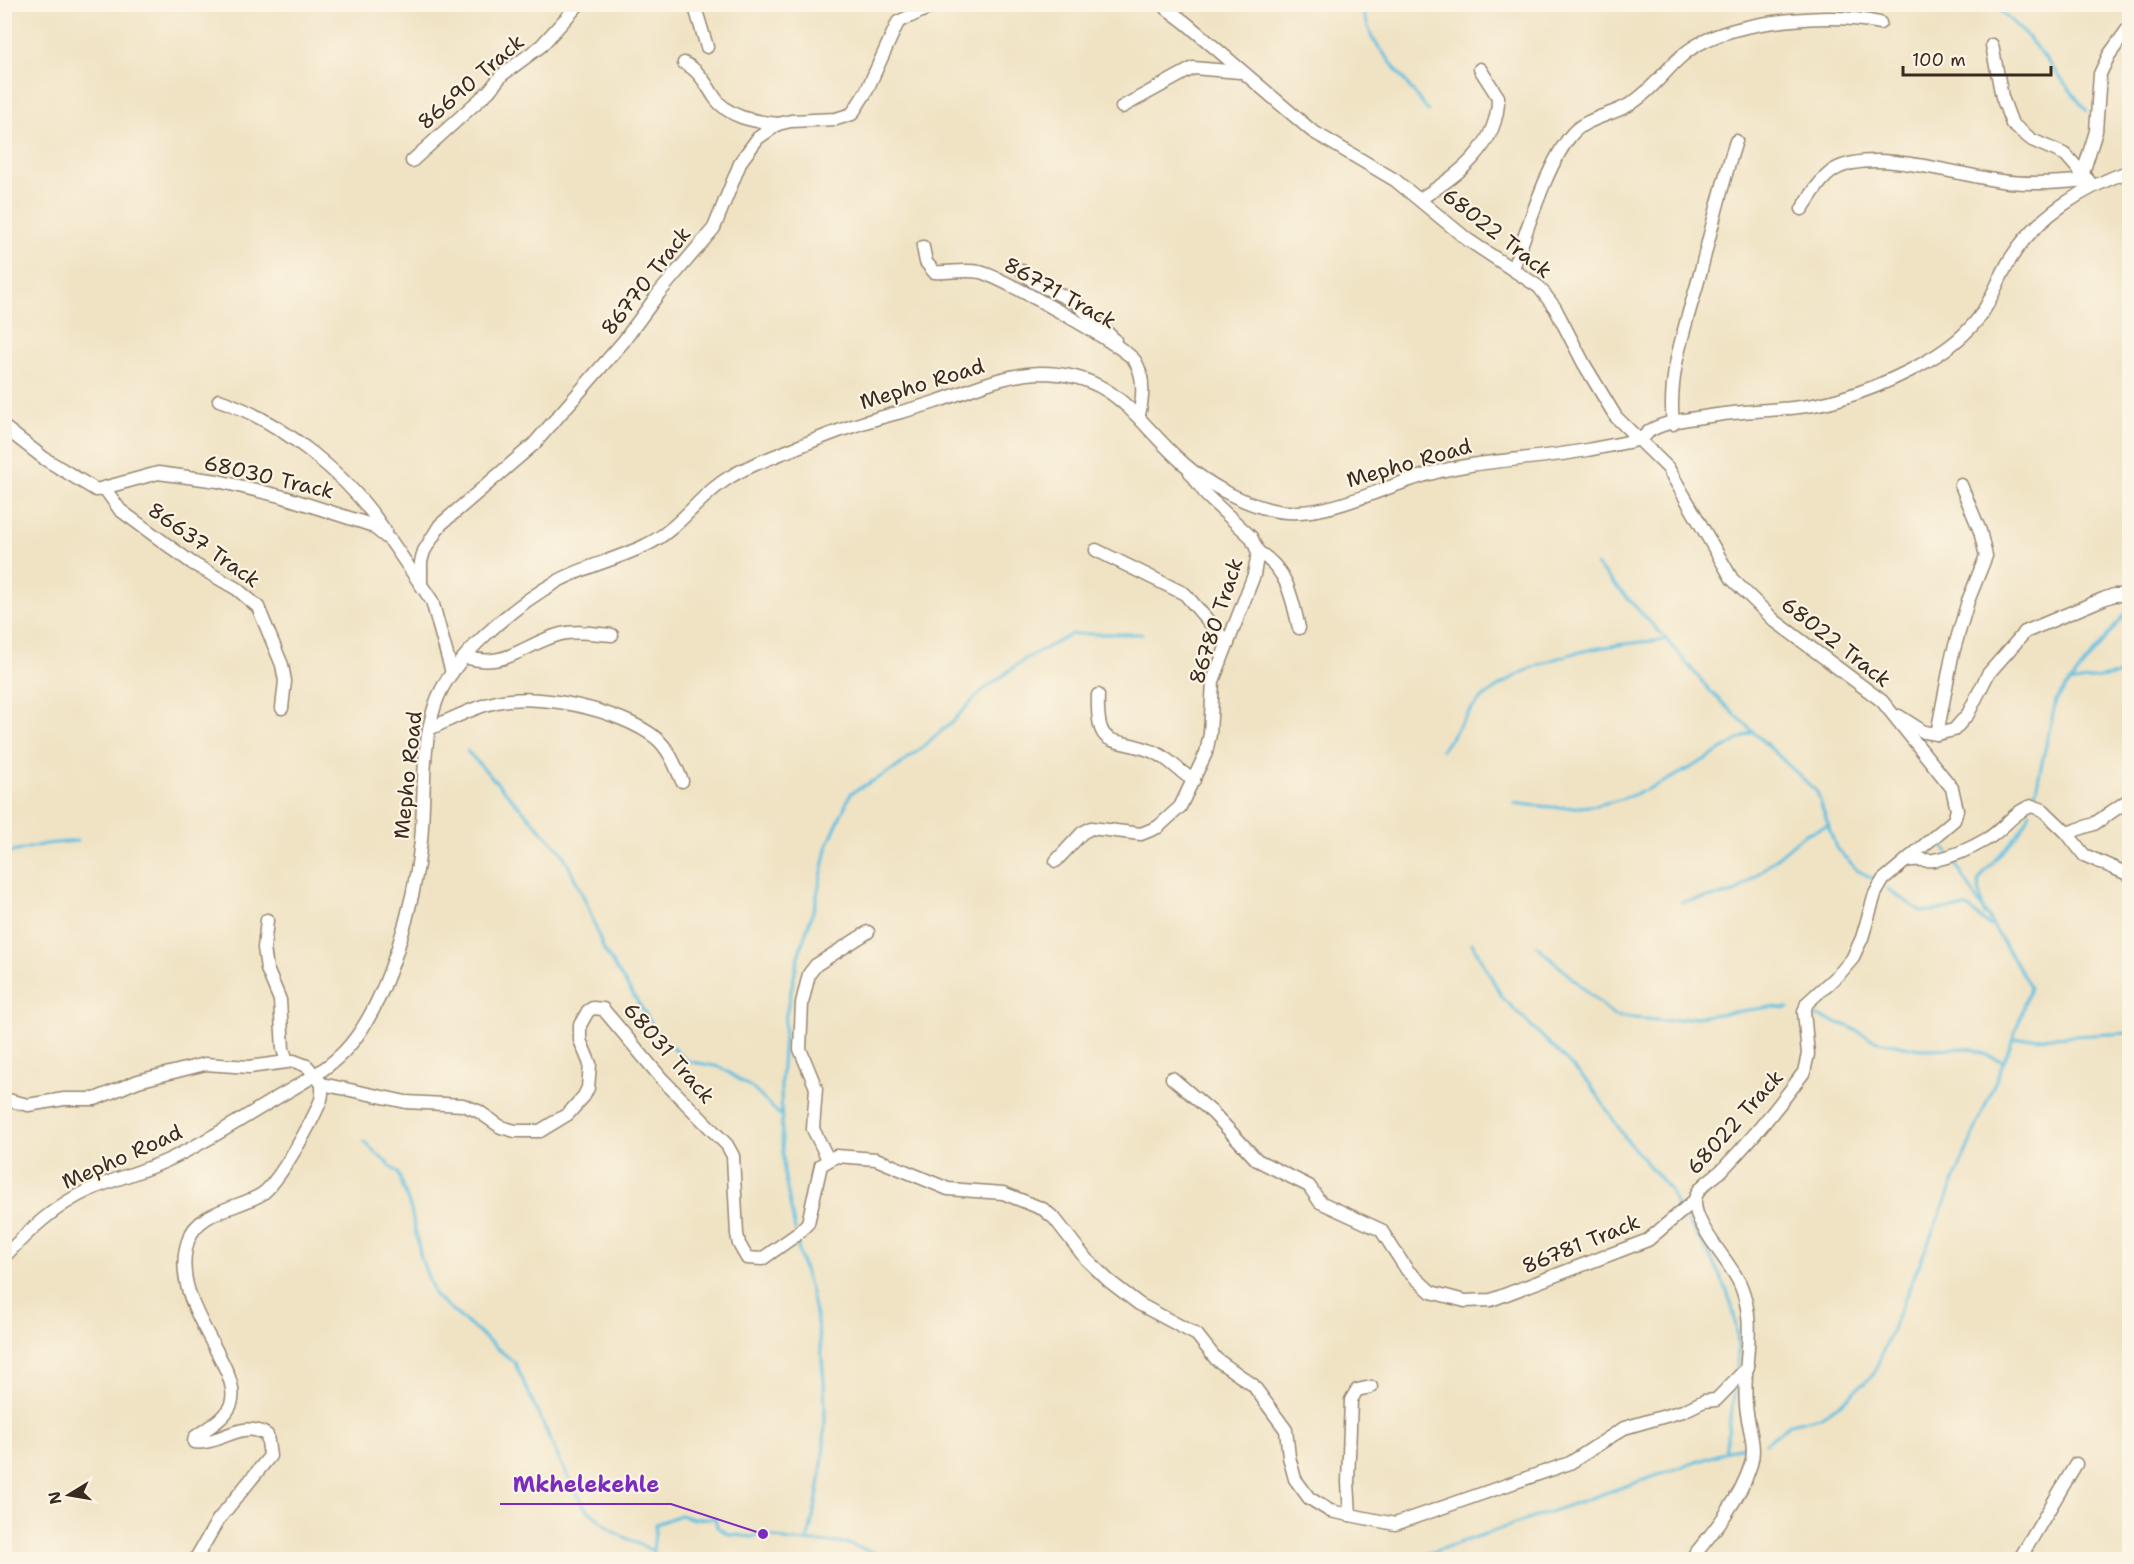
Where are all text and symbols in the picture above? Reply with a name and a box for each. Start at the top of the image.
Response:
street label: 86690 Track [412,28,530,136]
scale bar [1903,39,2052,77]
text: 100 m [1912,48,1966,72]
street label: 68022 Track [1436,181,1558,285]
street label: 86770 Track [595,221,697,341]
street label: 86771 Track [999,251,1121,335]
street label: Mepho Road [856,352,988,416]
street label: Mepho Road [1343,432,1475,494]
street label: 68030 Track [201,448,337,506]
street label: 86637 Track [142,496,266,594]
street label: 86780 Track [1182,554,1250,688]
street label: 68022 Track [1775,590,1897,694]
street label: Mepho Road [387,709,429,841]
street label: 68031 Track [617,996,721,1110]
street label: 68022 Track [1680,1064,1790,1180]
street label: Mepho Road [57,1118,187,1196]
street label: 86781 Track [1518,1208,1644,1280]
callout: Mkhelekehle [500,1464,671,1504]
north arrow [39,1465,99,1525]
text: Mkhelekehle [513,1470,659,1499]
text: N [43,1490,66,1506]

